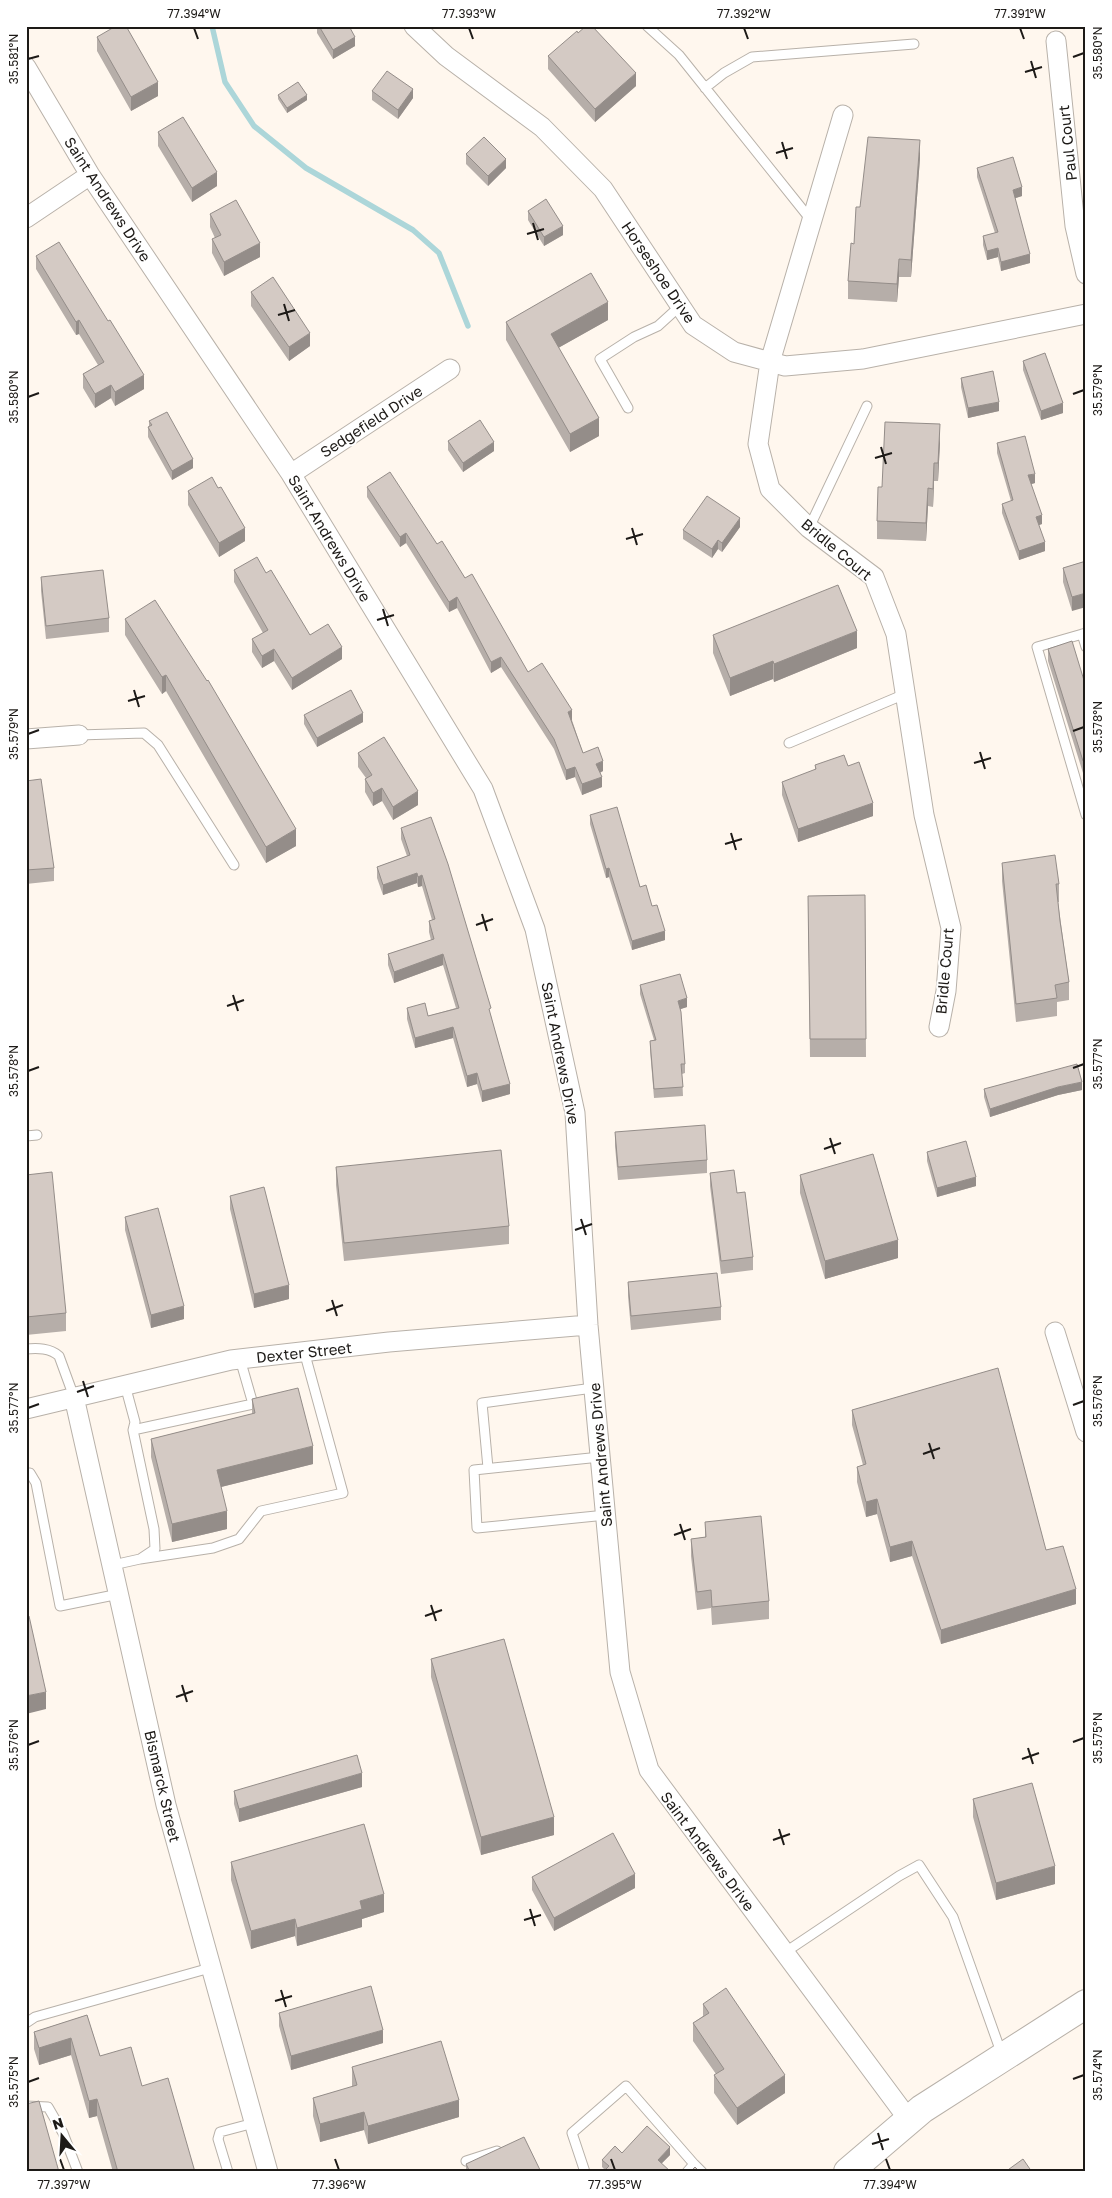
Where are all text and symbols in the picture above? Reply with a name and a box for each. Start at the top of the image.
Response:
text: 77.394°W [167,6,221,21]
text: 77.393°W [442,6,496,21]
text: 77.392°W [717,6,771,21]
text: 77.391°W [994,6,1046,21]
text: 35.580°N [1090,26,1105,80]
text: 35.581°N [6,34,21,84]
street label: Paul Court [1054,104,1080,182]
street label: Saint Andrews Drive [61,133,155,265]
street label: Horseshoe Drive [618,218,700,326]
text: 35.579°N [1090,364,1105,416]
text: 35.580°N [6,370,21,424]
street label: Sedgefield Drive [316,381,426,461]
street label: Saint Andrews Drive [285,471,375,605]
street label: Bridle Court [798,514,876,584]
text: 35.578°N [1090,701,1105,753]
text: 35.579°N [6,708,21,760]
street label: Bridle Court [931,927,957,1015]
street label: Saint Andrews Drive [538,980,584,1126]
text: 35.577°N [1090,1038,1105,1090]
text: 35.578°N [6,1045,21,1097]
street label: Dexter Street [255,1338,353,1366]
text: 35.576°N [1090,1375,1105,1427]
text: 35.577°N [6,1382,21,1434]
street label: Saint Andrews Drive [585,1382,615,1528]
text: 35.575°N [1090,1712,1105,1764]
text: 35.576°N [6,1719,21,1771]
street label: Bismarck Street [141,1728,185,1844]
street label: Saint Andrews Drive [657,1788,759,1914]
text: 35.574°N [1090,2049,1105,2101]
text: 35.575°N [6,2056,21,2108]
north arrow [38,2110,88,2160]
text: N [50,2113,66,2133]
text: 77.397°W [37,2177,91,2192]
text: 77.396°W [312,2177,367,2192]
text: 77.395°W [588,2177,642,2192]
text: 77.394°W [863,2177,917,2192]

